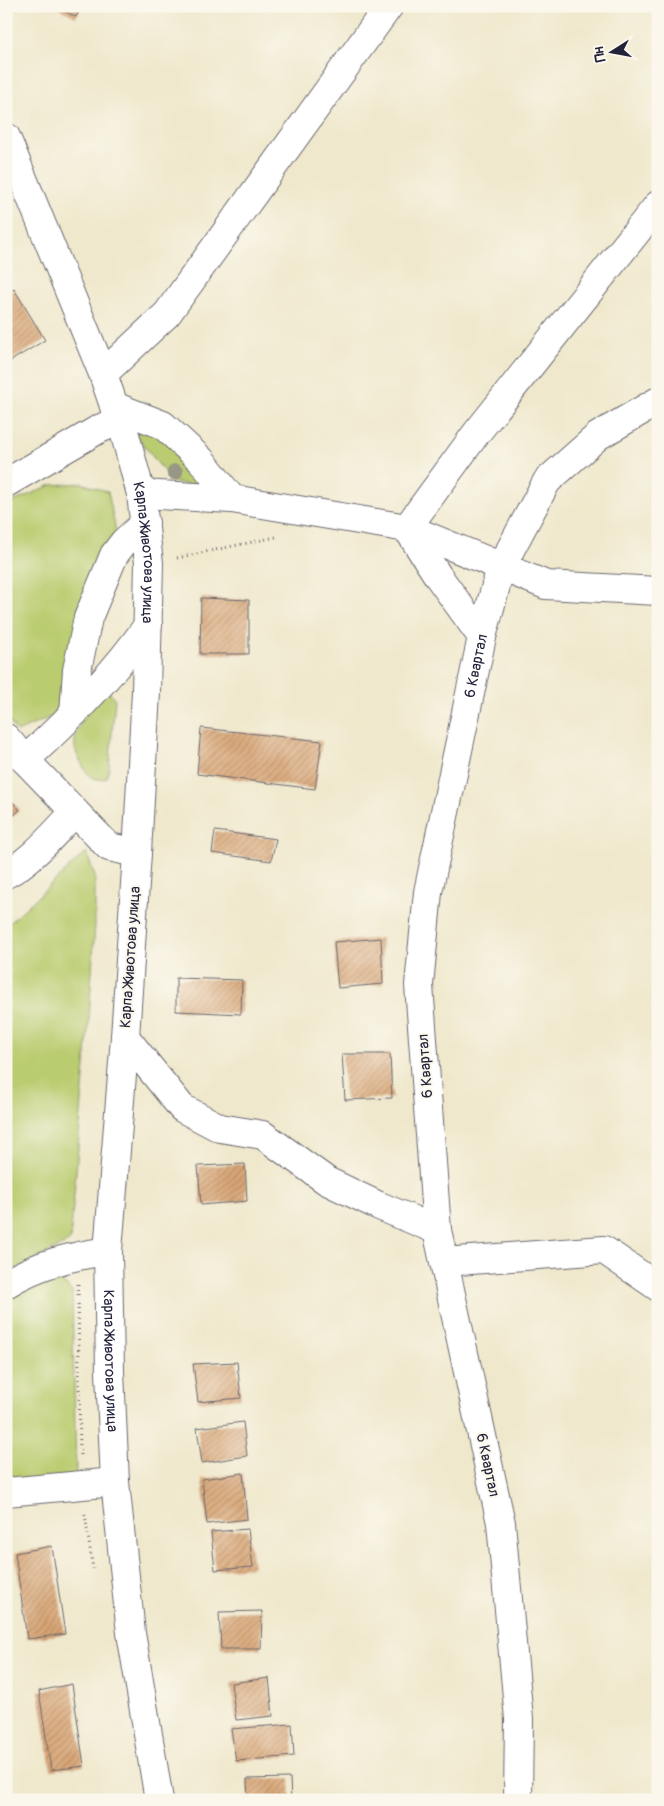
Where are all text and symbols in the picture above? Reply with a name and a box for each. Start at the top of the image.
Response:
north arrow [586,28,636,78]
text: Пн [590,45,610,64]
street label: Карпа Животова улица [128,480,158,624]
street label: 6 Квартал [460,632,492,699]
street label: Карпа Животова улица [116,885,145,1029]
street label: 6 Квартал [414,1033,437,1099]
street label: Карпа Животова улица [99,1290,122,1433]
street label: 6 Квартал [472,1432,504,1499]

